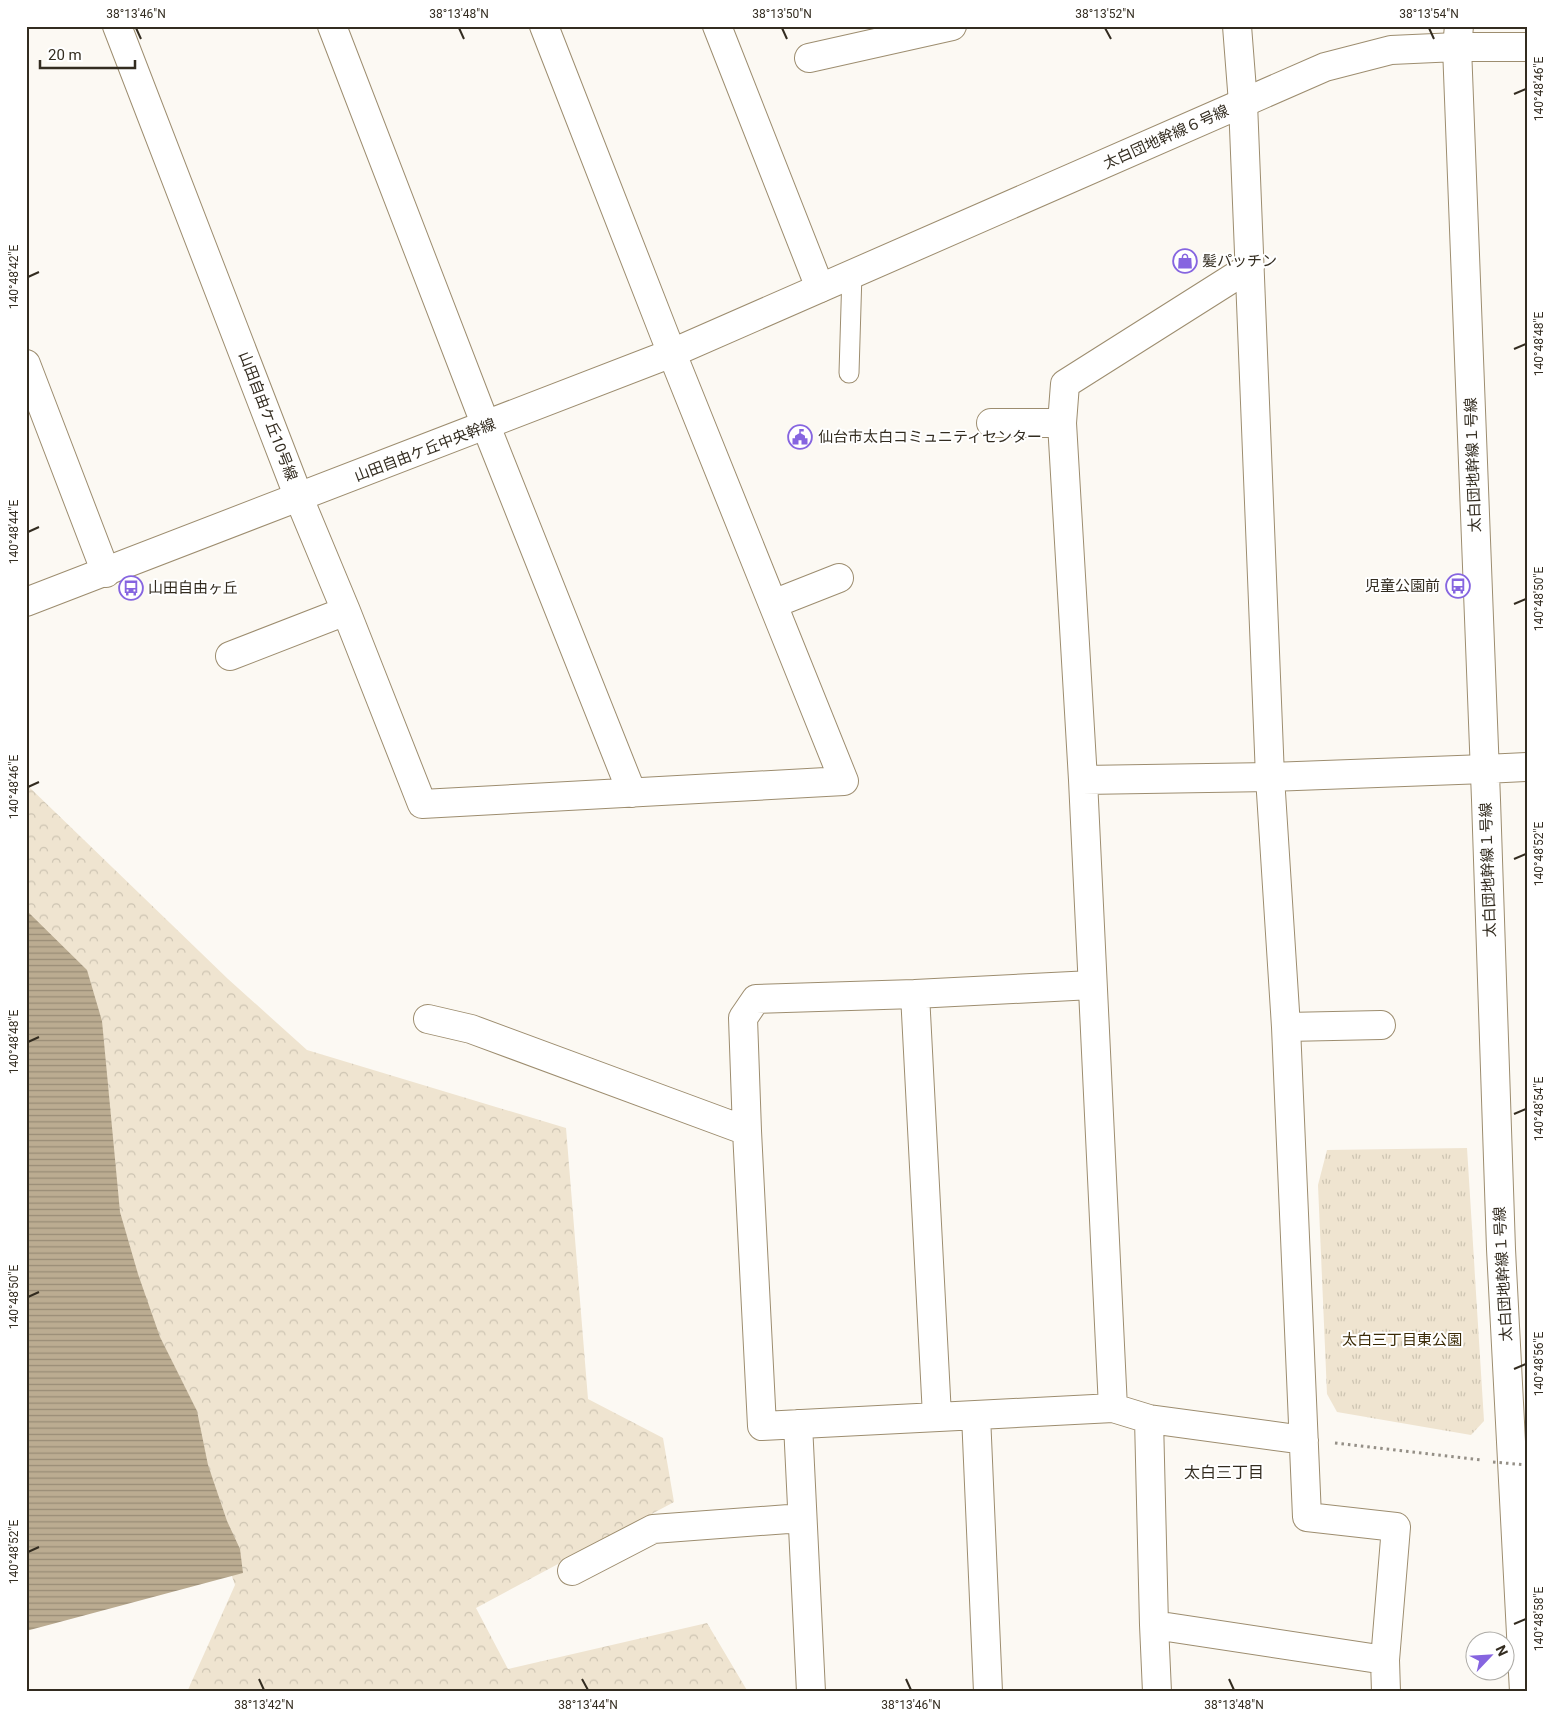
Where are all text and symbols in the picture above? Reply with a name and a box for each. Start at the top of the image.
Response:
text: 38°13'46"N [106,7,166,21]
text: 38°13'48"N [429,7,489,21]
text: 38°13'50"N [752,7,812,21]
text: 38°13'52"N [1075,7,1135,21]
text: 38°13'54"N [1399,7,1459,21]
scale bar [40,38,135,70]
text: 20 m [48,46,82,64]
text: 140°48'46"E [1532,57,1546,121]
street label: 太白団地幹線６号線 [1101,101,1231,173]
text: 140°48'42"E [7,245,21,309]
shop icon: 髪パッチン [1172,248,1198,274]
place label: 髪パッチン [1202,252,1277,270]
text: 140°48'48"E [1532,312,1546,376]
street label: 山田自由ケ丘10号線 [235,349,301,483]
street label: 太白団地幹線１号線 [1462,397,1484,533]
street label: 山田自由ケ丘中央幹線 [352,415,498,485]
public building icon: 仙台市太白コミュニティセンター [787,424,813,450]
place label: 仙台市太白コミュニティセンター [818,428,1042,446]
text: 140°48'44"E [7,500,21,564]
text: 140°48'50"E [1532,567,1546,631]
bus stop icon: 児童公園前 [1445,573,1471,599]
bus stop icon: 山田自由ヶ丘 [118,575,144,601]
place label: 児童公園前 [1365,577,1440,595]
place label: 山田自由ヶ丘 [148,579,238,597]
text: 140°48'46"E [7,755,21,819]
street label: 太白団地幹線１号線 [1477,802,1499,938]
text: 140°48'52"E [1532,822,1546,886]
text: 140°48'48"E [7,1010,21,1074]
text: 140°48'54"E [1532,1077,1546,1141]
street label: 太白団地幹線１号線 [1490,1206,1516,1342]
text: 140°48'50"E [7,1265,21,1329]
park label: 太白三丁目東公園 [1342,1331,1462,1349]
text: 140°48'56"E [1532,1332,1546,1396]
district label: 太白三丁目 [1184,1463,1264,1482]
text: 140°48'52"E [7,1520,21,1584]
text: 140°48'58"E [1532,1587,1546,1651]
north arrow [1466,1630,1516,1680]
text: N [1492,1643,1511,1658]
text: 38°13'42"N [234,1698,294,1712]
text: 38°13'44"N [558,1698,618,1712]
text: 38°13'46"N [881,1698,941,1712]
text: 38°13'48"N [1204,1698,1264,1712]

